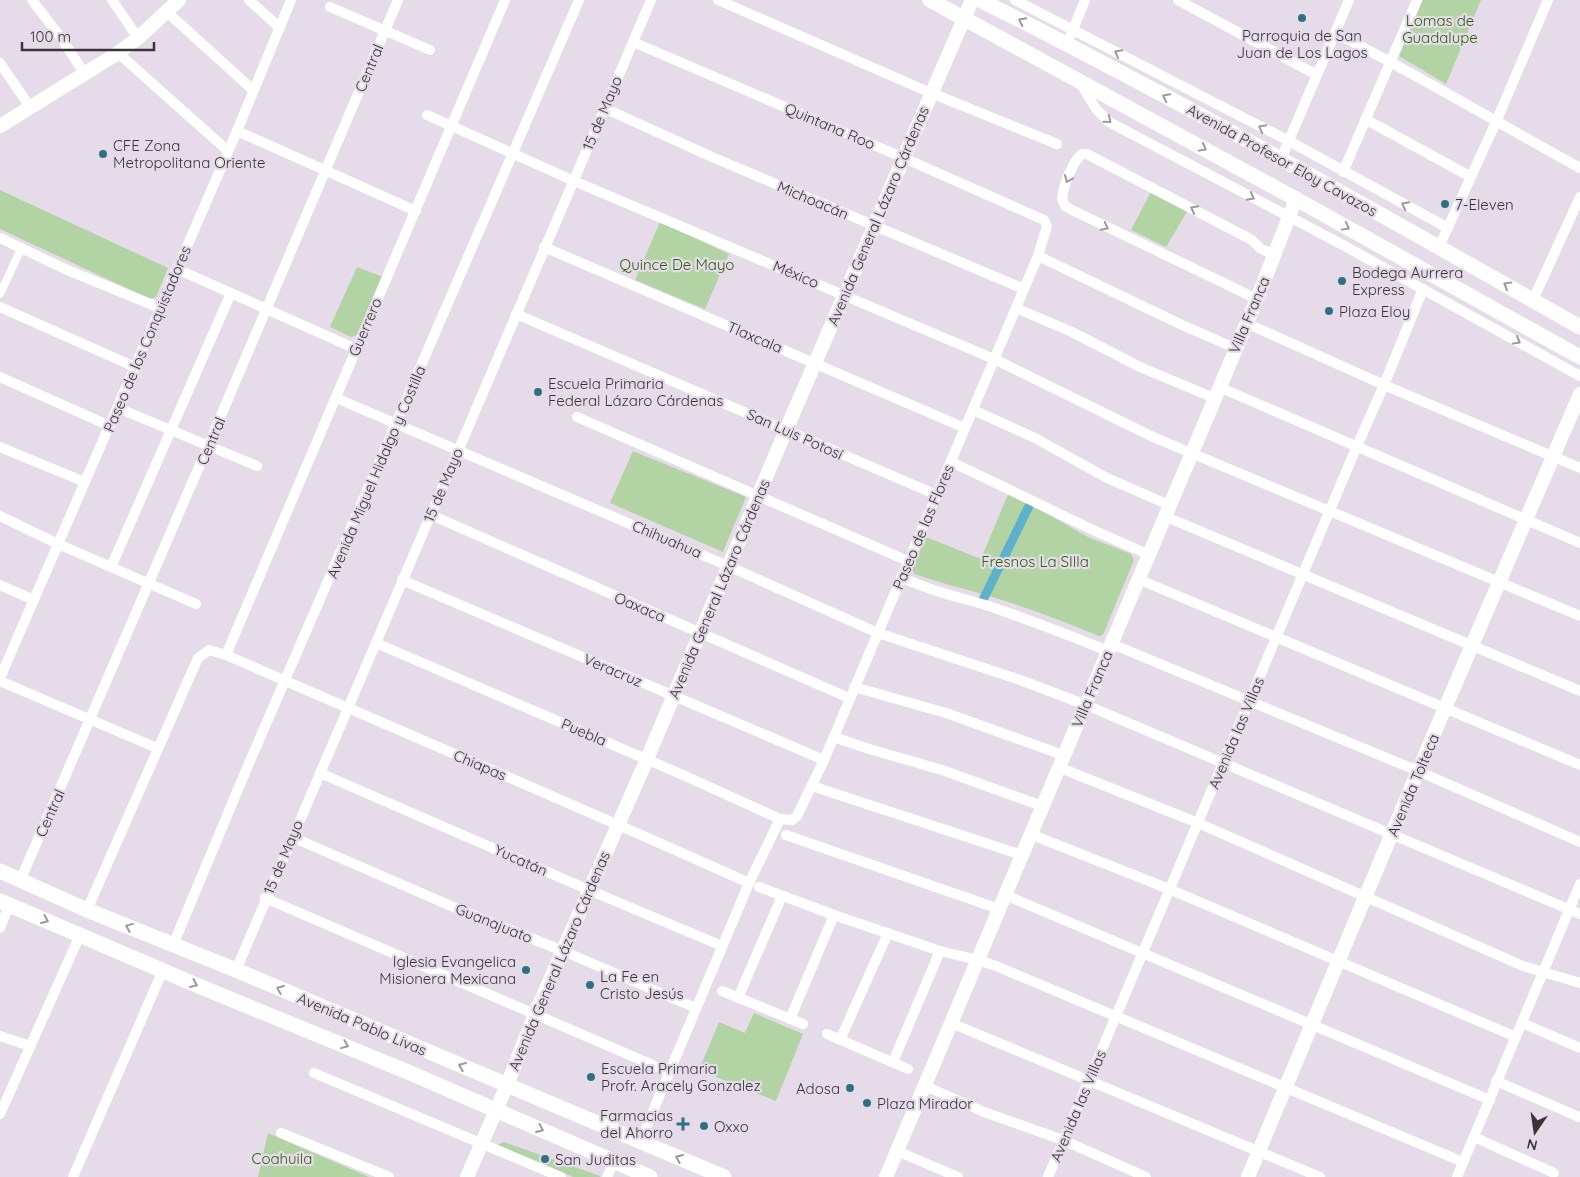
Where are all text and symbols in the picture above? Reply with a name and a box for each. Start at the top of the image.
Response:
park label: Lomas de Guadalupe [1402,11,1478,47]
marker: Parroquia de San Juan de Los Lagos [1296,12,1308,24]
one-way arrow [1018,17,1027,27]
scale bar [22,20,155,52]
place label: Parroquia de San Juan de Los Lagos [1236,26,1368,62]
text: 100 m [30,27,71,46]
street label: Central [350,41,388,95]
one-way arrow [1114,49,1123,59]
street label: 15 de Mayo [578,73,626,153]
one-way arrow [1162,93,1171,103]
street label: Quintana Roo [782,98,878,154]
street label: Avenida Profesor Eloy Cavazos [1183,100,1381,220]
street label: Avenida General Lázaro Cárdenas [823,103,933,329]
one-way arrow [1102,114,1111,122]
one-way arrow [1258,124,1267,134]
place label: CFE Zona Metropolitana Oriente [113,136,265,172]
one-way arrow [1198,142,1207,152]
marker: CFE Zona Metropolitana Oriente [97,148,109,160]
one-way arrow [1064,175,1074,183]
street label: Michoacán [774,176,852,224]
one-way arrow [1245,191,1254,201]
place label: 7-Eleven [1455,195,1514,214]
marker: 7-Eleven [1439,198,1451,210]
one-way arrow [1401,201,1410,211]
one-way arrow [1190,205,1199,215]
one-way arrow [1340,220,1349,230]
one-way arrow [1100,221,1109,231]
street label: Paseo de los Conquistadores [99,243,195,435]
park label: Quince De Mayo [620,255,734,274]
street label: México [770,256,822,292]
place label: Bodega Aurrera Express [1352,263,1463,299]
street label: Villa Franca [1224,274,1274,356]
marker: Bodega Aurrera Express [1336,275,1348,287]
one-way arrow [1503,282,1512,292]
street label: Guerrero [344,295,386,359]
place label: Plaza Eloy [1339,302,1410,321]
marker: Plaza Eloy [1323,305,1335,317]
street label: Tlaxcala [725,317,785,357]
one-way arrow [1511,335,1520,345]
street label: Avenida Miguel Hidalgo y Costilla [322,363,430,581]
place label: Escuela Primaria Federal Lázaro Cárdenas [548,374,723,410]
marker: Escuela Primaria Federal Lázaro Cárdenas [532,386,544,398]
street label: San Luis Potosí [744,404,847,464]
street label: Central [192,414,230,468]
street label: 15 de Mayo [419,445,467,525]
street label: Paseo de las Flores [888,462,958,592]
street label: Avenida General Lázaro Cárdenas [664,476,774,702]
street label: Chihuahua [629,516,705,562]
park label: Fresnos La SIlla [981,552,1089,571]
street label: Oaxaca [612,588,668,626]
street label: Villa Franca [1067,648,1117,730]
street label: Veracruz [581,649,645,691]
street label: Avenida las Villas [1204,674,1268,792]
street label: Puebla [558,714,610,750]
street label: Avenida Tolteca [1383,731,1443,839]
street label: Chiapas [451,745,509,785]
street label: Central [31,786,69,840]
street label: 15 de Mayo [259,817,307,897]
street label: Yucatán [491,840,551,880]
street label: Avenida General Lázaro Cárdenas [504,848,614,1074]
street label: Guanajuato [453,899,535,947]
one-way arrow [40,914,49,925]
one-way arrow [126,923,134,933]
place label: Iglesia Evangelica Misionera Mexicana [379,952,516,988]
marker: Iglesia Evangelica Misionera Mexicana [520,964,532,976]
place label: La Fe en Cristo Jesús [600,967,684,1003]
one-way arrow [189,977,198,988]
marker: La Fe en Cristo Jesús [584,979,596,991]
one-way arrow [276,985,285,995]
street label: Avenida Pablo Livas [295,988,429,1060]
one-way arrow [340,1039,349,1050]
street label: Avenida las Villas [1046,1047,1110,1165]
place label: Escuela Primaria Profr. Aracely Gonzalez [601,1059,761,1095]
one-way arrow [458,1061,467,1072]
marker: Escuela Primaria Profr. Aracely Gonzalez [585,1071,597,1083]
place label: Adosa [796,1079,840,1098]
marker: Adosa [844,1082,856,1094]
place label: Plaza Mirador [877,1094,973,1113]
marker: Plaza Mirador [861,1097,873,1109]
place label: Farmacias del Ahorro [600,1106,673,1142]
north arrow [1510,1107,1560,1157]
place label: Oxxo [714,1117,749,1136]
marker: Farmacias del Ahorro [677,1118,689,1130]
marker: Oxxo [698,1120,710,1132]
one-way arrow [535,1123,544,1134]
text: N [1525,1135,1539,1155]
park label: Coahuila [252,1149,312,1168]
place label: San Juditas [555,1150,636,1169]
marker: San Juditas [539,1153,551,1165]
one-way arrow [675,1154,684,1165]

